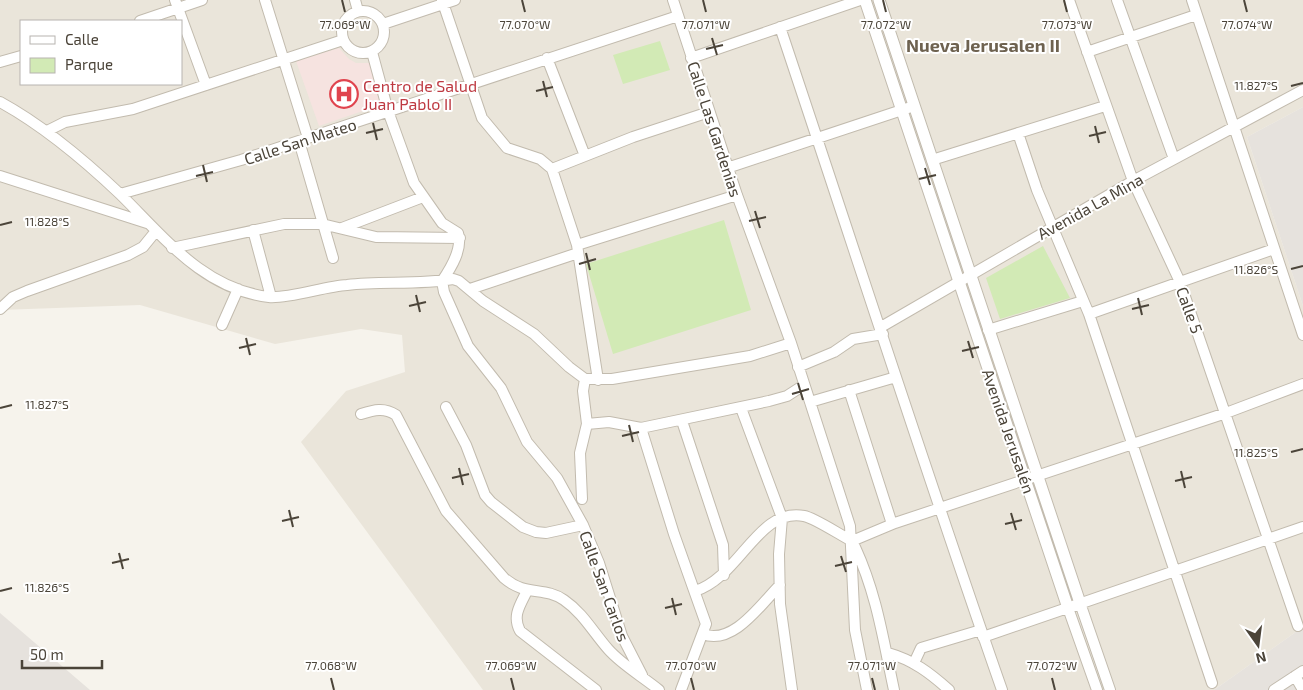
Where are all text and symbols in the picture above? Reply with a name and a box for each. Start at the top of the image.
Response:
text: 77.069°W [319,17,371,31]
text: 77.070°W [500,17,550,31]
text: 77.071°W [682,17,730,31]
text: 77.072°W [861,17,911,31]
text: 77.073°W [1042,17,1092,31]
text: 77.074°W [1222,17,1272,31]
legend [20,20,182,85]
text: Calle [65,30,99,48]
district label: Nueva Jerusalen II [906,34,1060,56]
text: Parque [65,55,113,73]
street label: Calle Las Gardenias [684,59,746,199]
place label: Centro de Salud Juan Pablo II [363,76,477,113]
text: 11.827°S [1234,78,1278,92]
hospital icon: Centro de Salud Juan Pablo II [329,79,359,109]
street label: Calle San Mateo [242,114,358,168]
street label: Avenida La Mina [1034,169,1146,243]
text: 11.828°S [25,214,70,228]
text: 11.826°S [1234,262,1278,276]
street label: Calle 5 [1173,284,1207,336]
street label: Avenida Jerusalén [979,366,1039,496]
text: 11.827°S [25,397,69,411]
text: 11.825°S [1234,445,1278,459]
street label: Calle San Carlos [576,528,634,644]
text: 11.826°S [25,580,69,594]
north arrow [1233,620,1283,670]
scale bar [22,638,102,670]
text: 50 m [30,645,64,663]
text: N [1254,649,1268,668]
text: 77.068°W [305,658,357,672]
text: 77.069°W [485,658,537,672]
text: 77.070°W [666,658,716,672]
text: 77.071°W [848,658,896,672]
text: 77.072°W [1027,658,1077,672]

